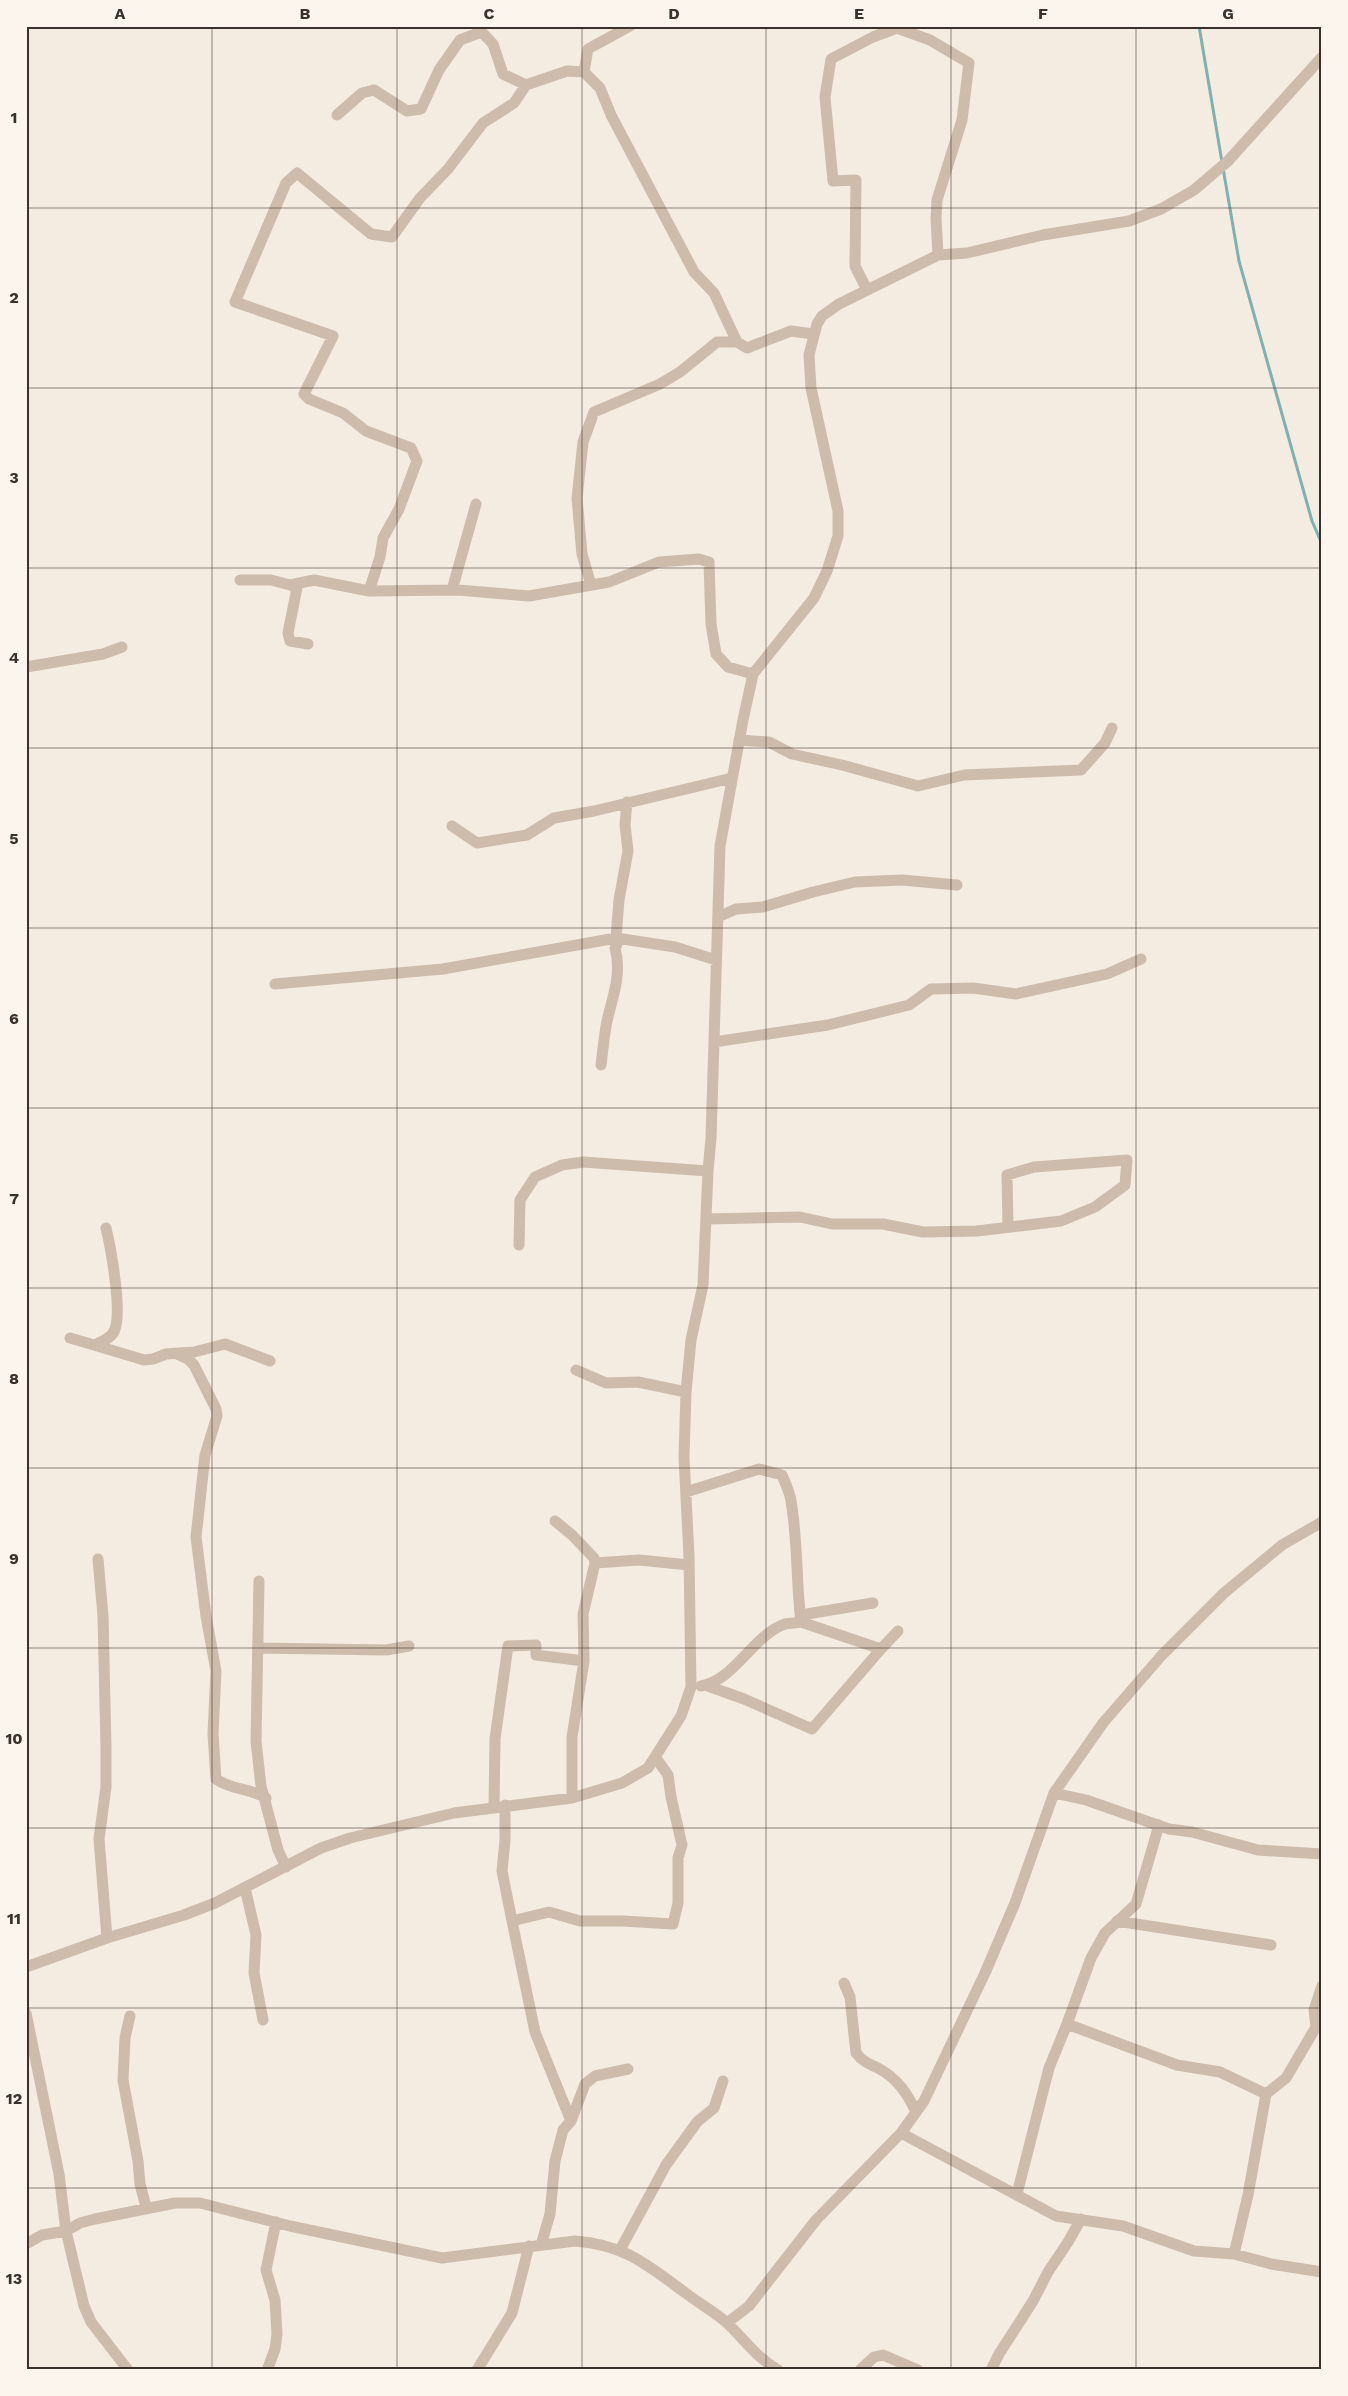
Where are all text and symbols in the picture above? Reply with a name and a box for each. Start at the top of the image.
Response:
text: A [115,4,126,23]
text: B [300,4,311,23]
text: C [484,4,495,23]
text: D [668,4,680,23]
text: E [854,4,864,23]
text: F [1038,4,1048,23]
text: G [1222,4,1234,23]
text: 1 [11,108,17,127]
text: 2 [9,288,19,307]
text: 3 [9,468,19,487]
text: 4 [9,648,19,667]
text: 5 [9,829,19,848]
text: 6 [9,1009,19,1028]
text: 7 [9,1189,19,1208]
text: 8 [9,1369,19,1388]
text: 9 [9,1549,19,1568]
text: 10 [5,1729,23,1748]
text: 11 [7,1909,21,1928]
text: 12 [6,2089,22,2108]
text: 13 [6,2269,22,2288]

